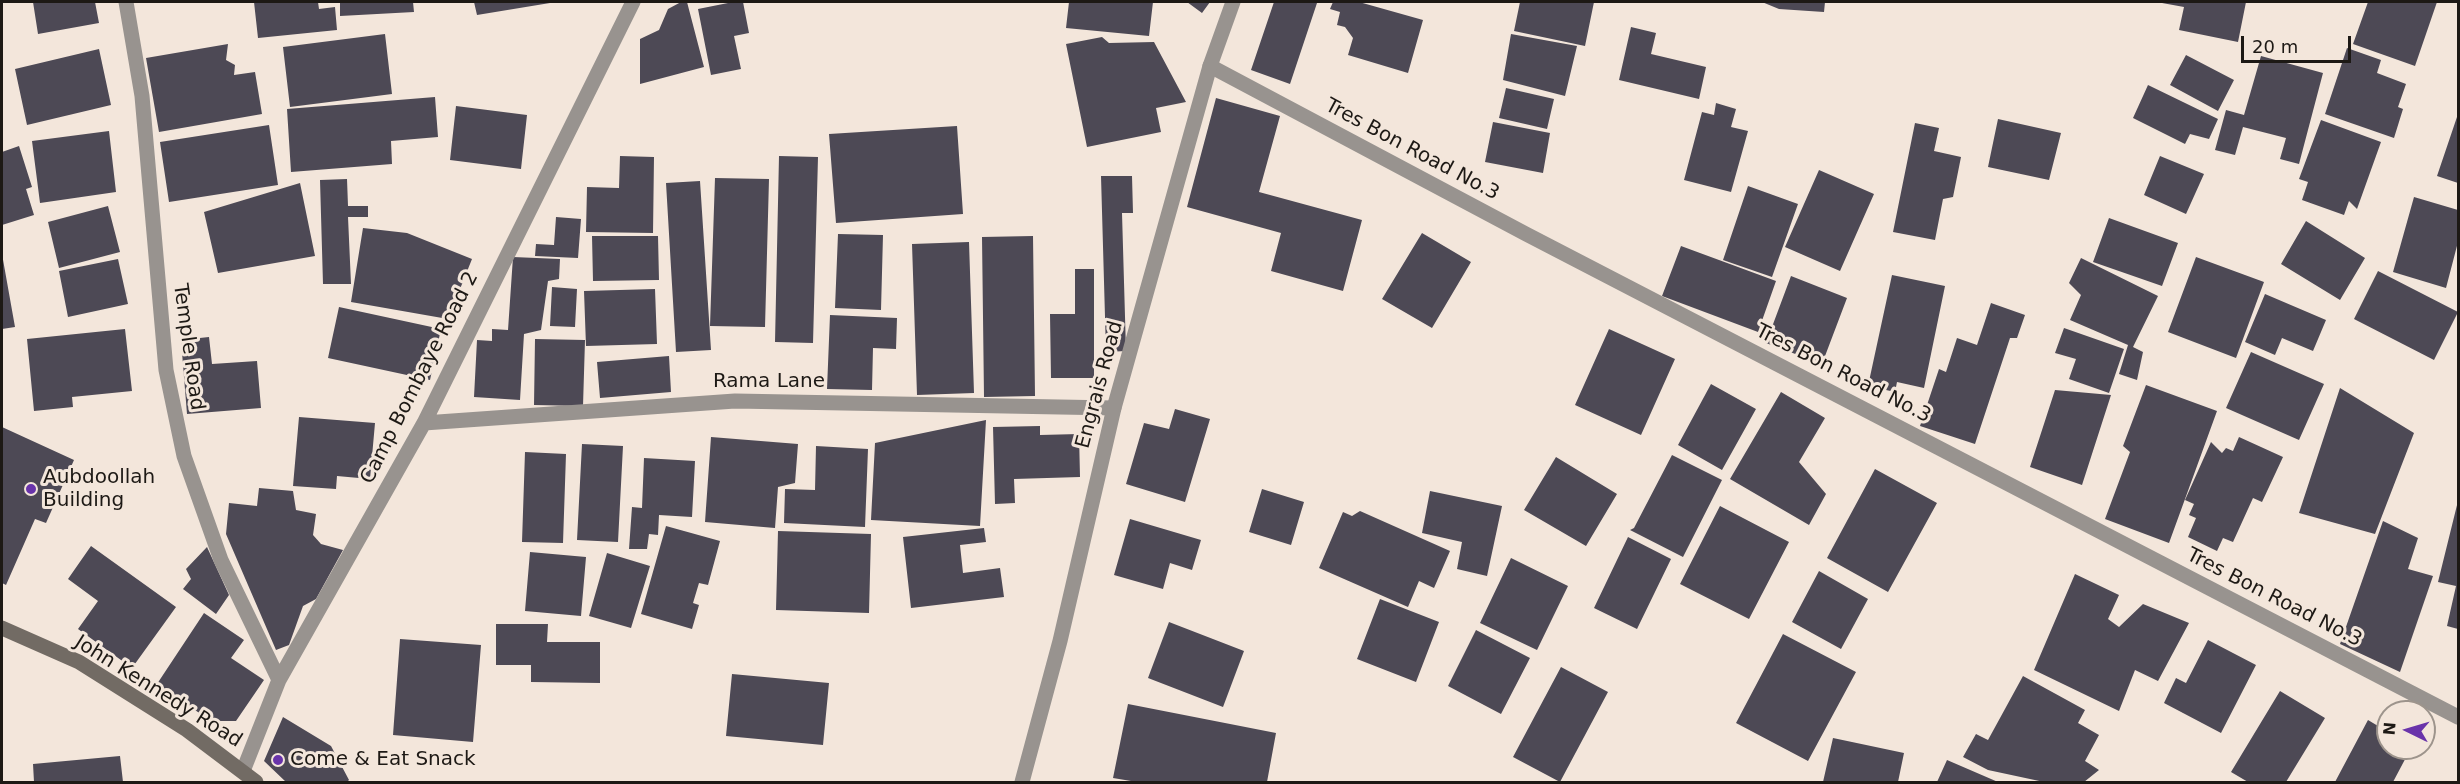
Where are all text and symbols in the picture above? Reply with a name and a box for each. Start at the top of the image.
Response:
scale bar [2244,24,2354,62]
text: 20 m [2252,36,2298,57]
street label: Tres Bon Road No.3 [1321,94,1503,206]
street label: Camp Bombaye Road 2 [356,268,484,488]
street label: Temple Road [167,282,209,412]
street label: Engrais Road [1071,319,1129,451]
street label: Tres Bon Road No.3 [1751,319,1935,429]
street label: Rama Lane [713,370,825,394]
place label: Aubdoollah Building [43,466,155,513]
marker: Aubdoollah Building [24,482,38,496]
street label: Tres Bon Road No.3 [2182,543,2366,653]
street label: John Kennedy Road [70,631,246,753]
north arrow [2376,700,2436,760]
text: N [2380,721,2400,736]
place label: Come & Eat Snack [290,748,476,772]
marker: Come & Eat Snack [271,753,285,767]

